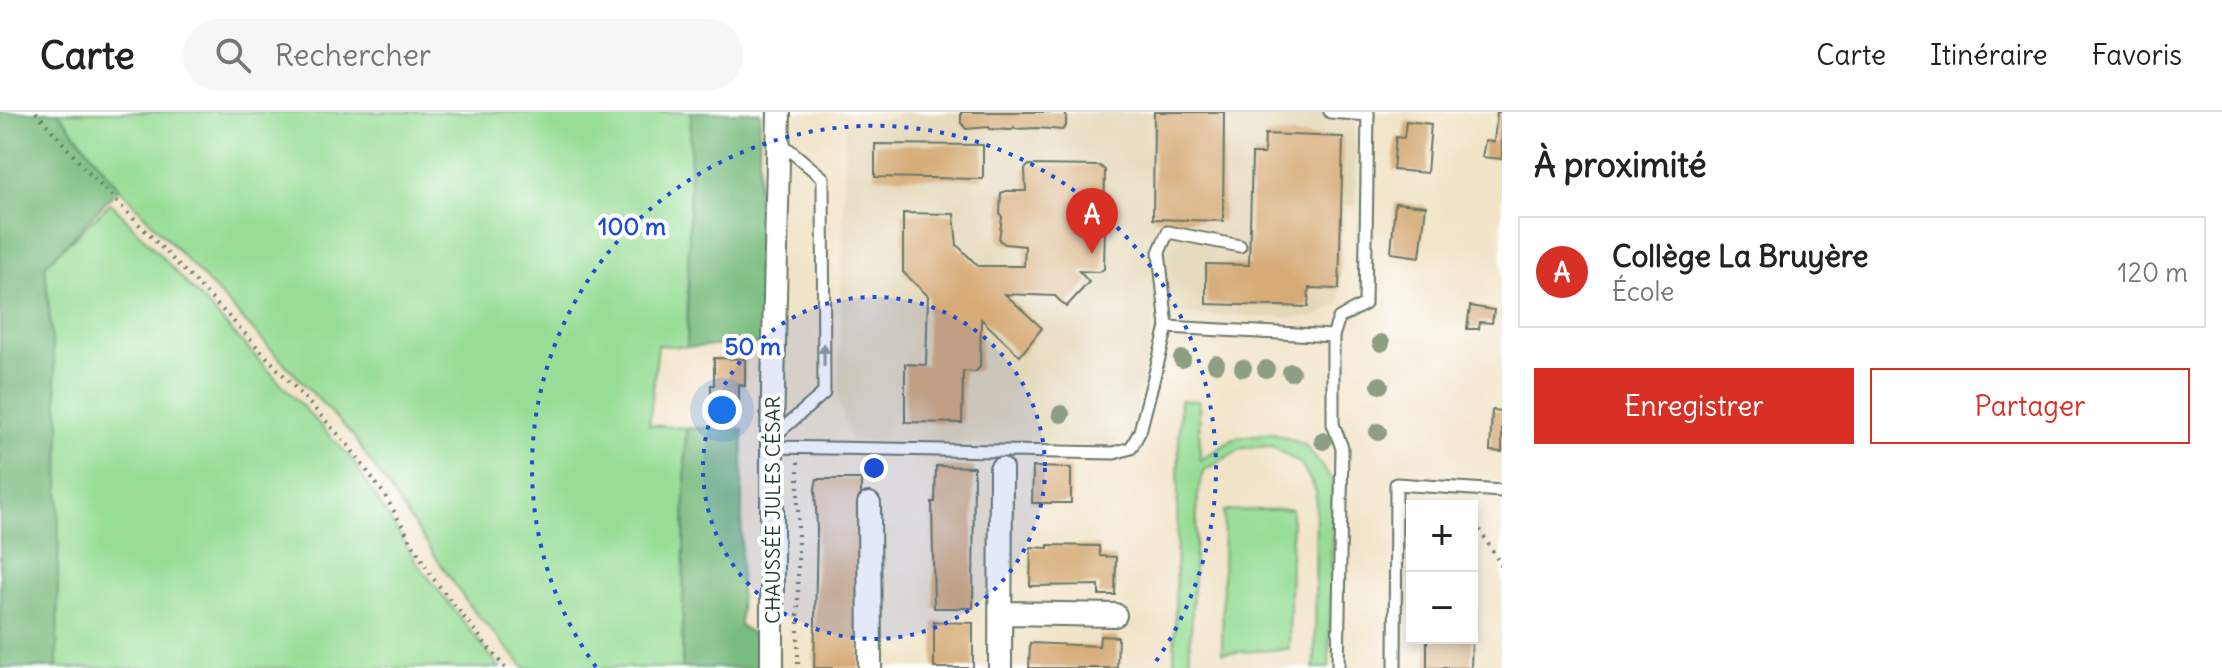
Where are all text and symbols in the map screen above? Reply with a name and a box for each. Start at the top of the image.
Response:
search box [183,19,743,91]
text: Carte [40,32,135,79]
icon: search [211,33,255,77]
text: Rechercher [275,36,431,74]
text: Carte [1816,37,1886,73]
text: Itinéraire [1930,37,2048,73]
text: Favoris [2092,37,2182,73]
text: À proximité [1534,143,1707,186]
pin: A [1066,188,1118,254]
text: 100 m [598,211,666,241]
text: Collège La Bruyère [1612,237,1868,275]
text: A [1554,256,1570,289]
text: 120 m [2117,256,2188,289]
text: École [1612,275,1674,308]
text: 50 m [725,331,781,361]
one-way arrow [818,342,830,367]
button: Enregistrer [1534,368,1854,444]
button: Partager [1870,368,2190,444]
your location [702,390,742,430]
street label: CHAUSSÉE JULES CÉSAR [760,396,785,624]
centre of rings [860,454,888,482]
map controls [1406,500,1478,644]
button: + [1406,500,1478,572]
button: − [1406,572,1478,644]

